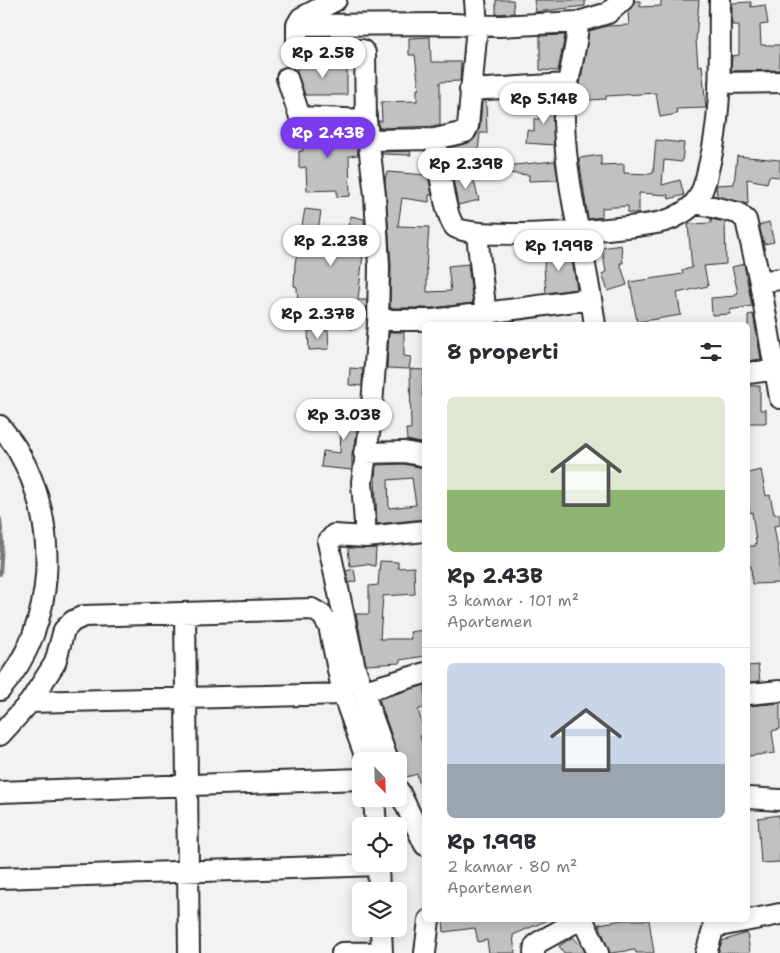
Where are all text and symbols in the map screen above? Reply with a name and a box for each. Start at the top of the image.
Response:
pin: Rp 2.5B [277,36,369,79]
text: Rp 2.5B [292,42,354,63]
pin: Rp 5.14B [492,82,596,125]
text: Rp 5.14B [510,88,578,109]
pin: Rp 2.43B [276,116,380,159]
text: Rp 2.43B [291,122,365,143]
pin: Rp 2.39B [414,148,518,190]
text: Rp 2.39B [429,153,503,174]
pin: Rp 2.23B [279,224,383,267]
text: Rp 2.23B [294,230,368,251]
pin: Rp 1.99B [507,230,611,272]
text: Rp 1.99B [525,235,593,256]
pin: Rp 2.37B [266,298,370,340]
text: Rp 2.37B [281,303,355,324]
text: 8 properti [447,338,559,366]
icon: filters [697,338,725,366]
pin: Rp 3.03B [292,398,396,441]
text: Rp 3.03B [307,404,381,425]
icon: home [541,430,631,520]
text: Rp 2.43B [447,562,543,590]
text: 3 kamar · 101 m² [447,590,579,611]
text: Apartemen [447,611,532,632]
icon: home [541,695,631,785]
north arrow [352,752,408,808]
map controls [352,752,407,937]
button: locate [352,817,407,872]
text: Rp 1.99B [447,828,537,856]
text: 2 kamar · 80 m² [447,856,577,877]
text: Apartemen [447,877,532,898]
button: layers [352,882,407,937]

